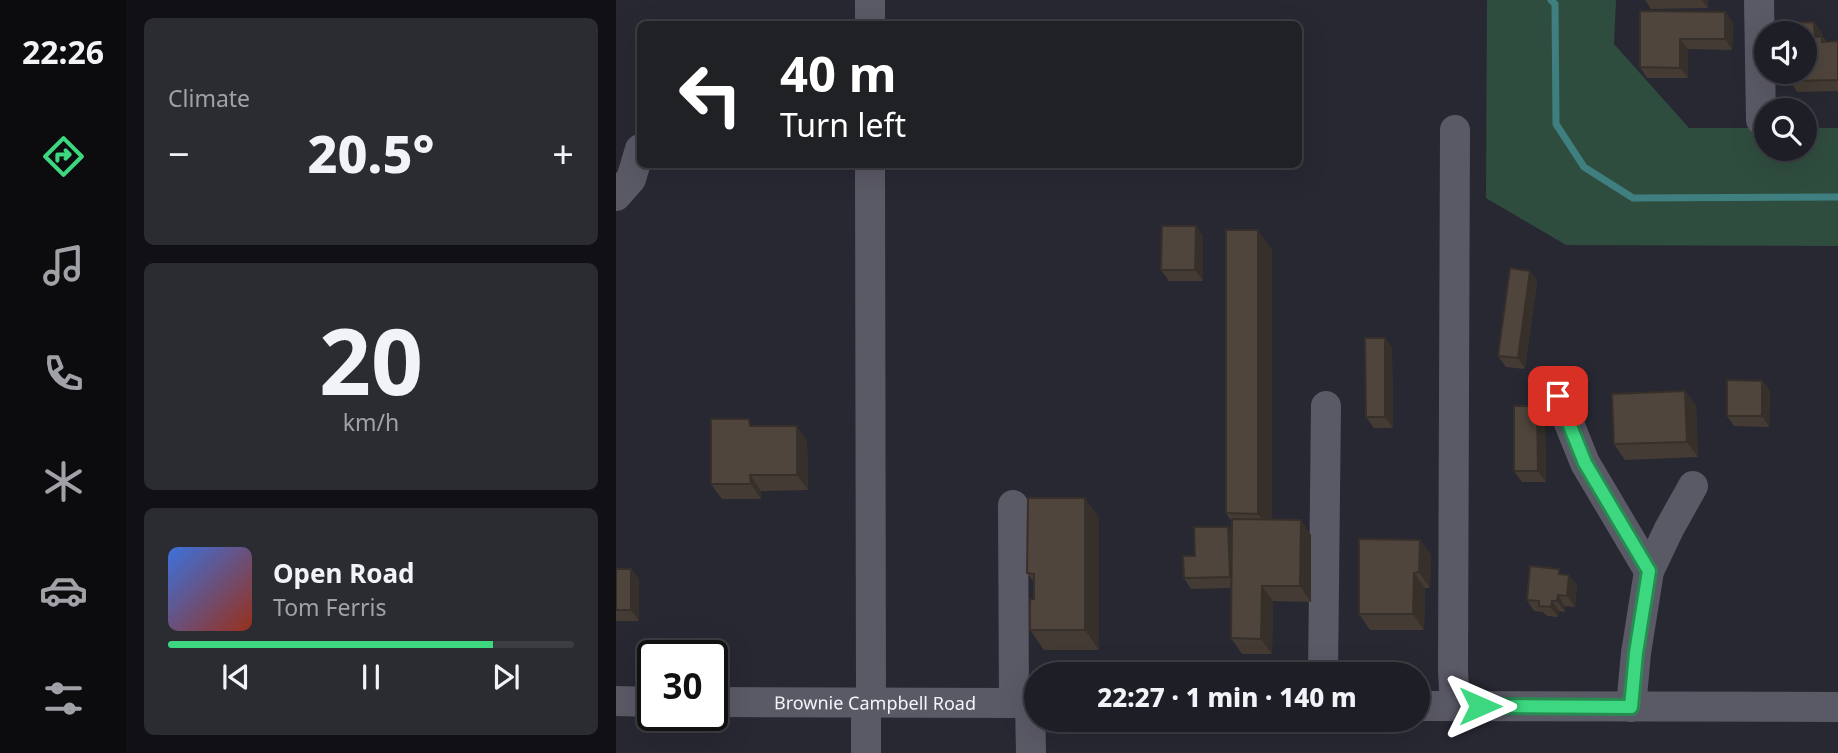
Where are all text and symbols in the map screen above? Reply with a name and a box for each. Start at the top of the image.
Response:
map controls [1754,21,1817,161]
button: sound [1754,21,1817,84]
text: 22:26 [22,30,104,73]
text: 40 m [780,40,897,106]
icon: left [665,49,756,140]
text: Climate [168,82,250,114]
button: search [1754,98,1817,161]
text: Turn left [780,103,906,146]
text: 20.5° [308,117,434,188]
text: − [168,127,190,179]
text: + [552,127,574,179]
icon: directions [39,132,88,181]
icon: music [39,241,88,290]
text: 20 [319,298,423,422]
icon: phone [39,349,88,398]
pin [1528,366,1588,426]
icon: arrive [1539,377,1577,415]
text: km/h [343,406,399,438]
icon: climate [39,457,88,506]
text: Open Road [273,555,415,591]
icon: car [39,566,88,615]
text: Tom Ferris [273,591,386,623]
speed limit sign: 30 [637,640,728,731]
icon: previous [217,658,255,696]
icon: pause [352,658,390,696]
icon: next [487,658,525,696]
position arrow [1443,669,1517,743]
icon: filters [39,674,88,723]
text: 22:27 · 1 min · 140 m [1097,679,1357,715]
street label: Brownie Campbell Road [774,690,976,715]

